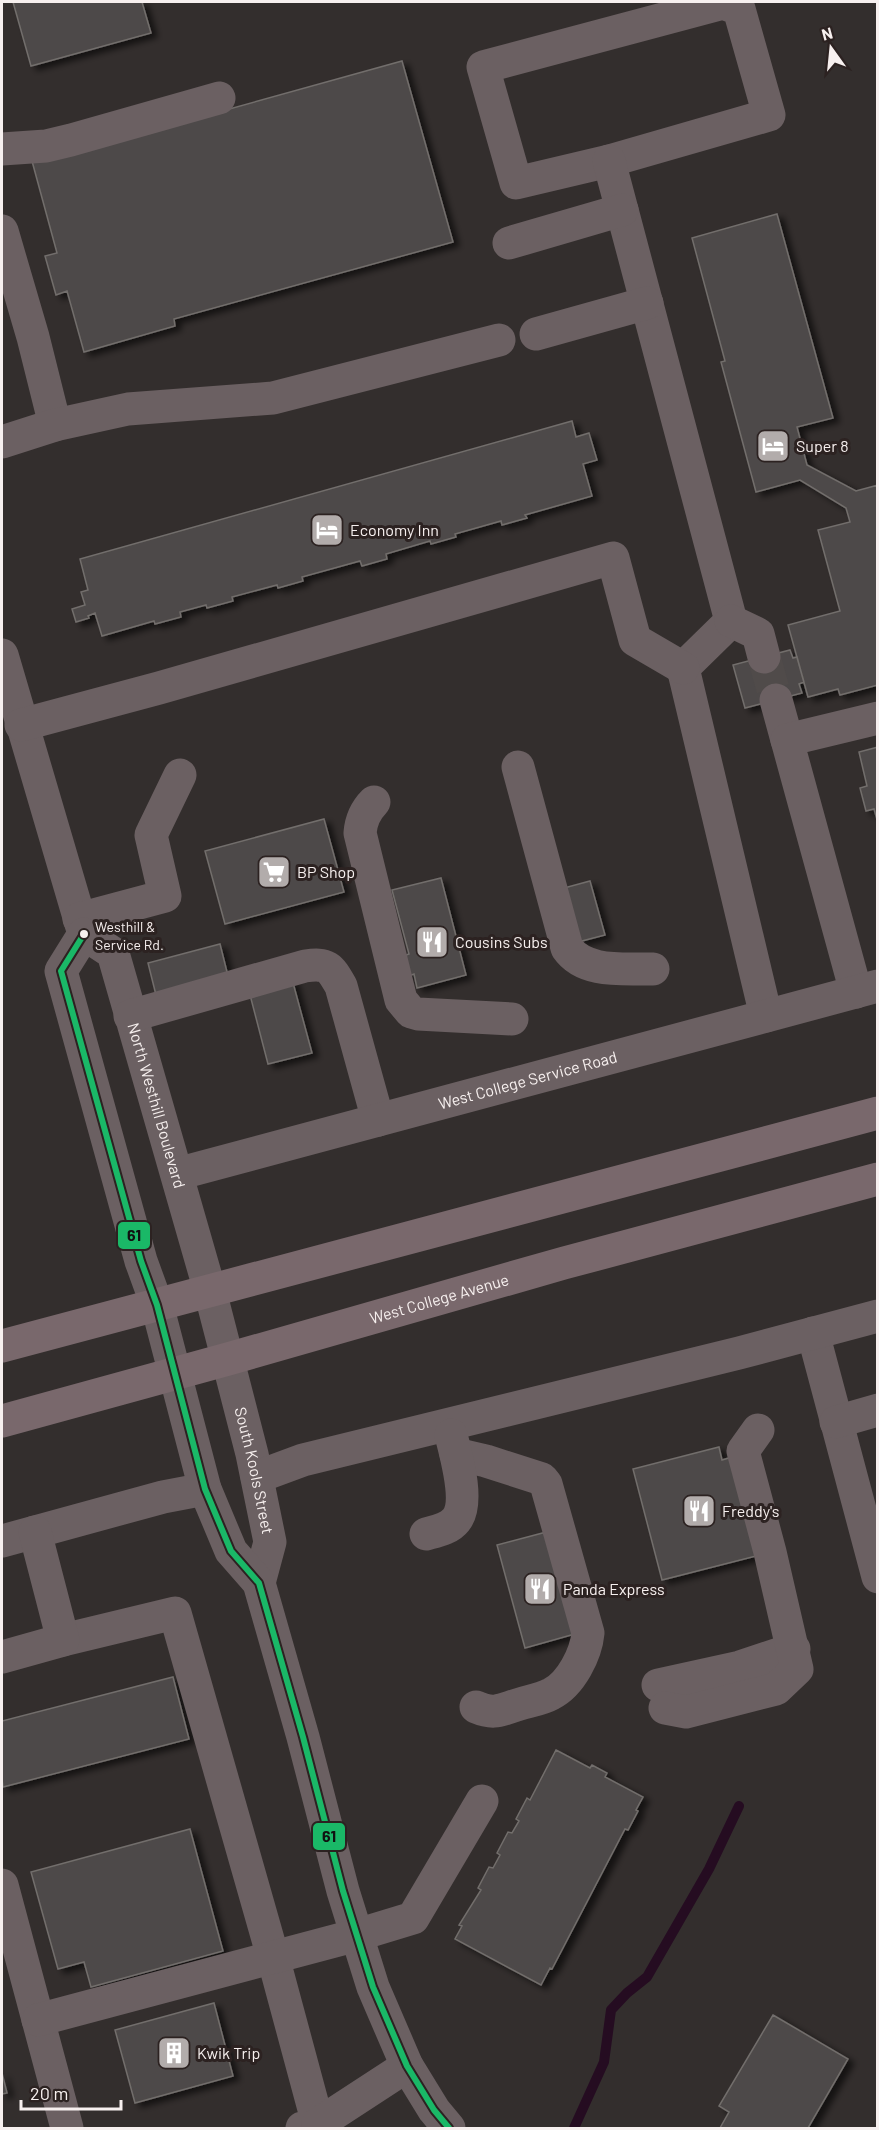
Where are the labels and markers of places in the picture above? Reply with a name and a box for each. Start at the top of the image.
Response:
hotel icon: Super 8 [755,428,791,464]
place label: Super 8 [796,436,849,455]
hotel icon: Economy Inn [309,512,345,548]
place label: Economy Inn [350,520,439,539]
supermarket icon: BP Shop [256,854,292,890]
place label: BP Shop [297,862,355,881]
place label: Westhill & Service Rd. [95,918,164,953]
restaurant icon: Cousins Subs [414,924,450,960]
marker: Westhill & Service Rd. [78,928,90,940]
place label: Cousins Subs [455,932,548,951]
restaurant icon: Freddy's [681,1493,717,1529]
place label: Freddy's [722,1501,779,1520]
restaurant icon: Panda Express [522,1571,558,1607]
place label: Panda Express [563,1579,665,1598]
building icon: Kwik Trip [156,2035,192,2071]
place label: Kwik Trip [197,2043,260,2062]

